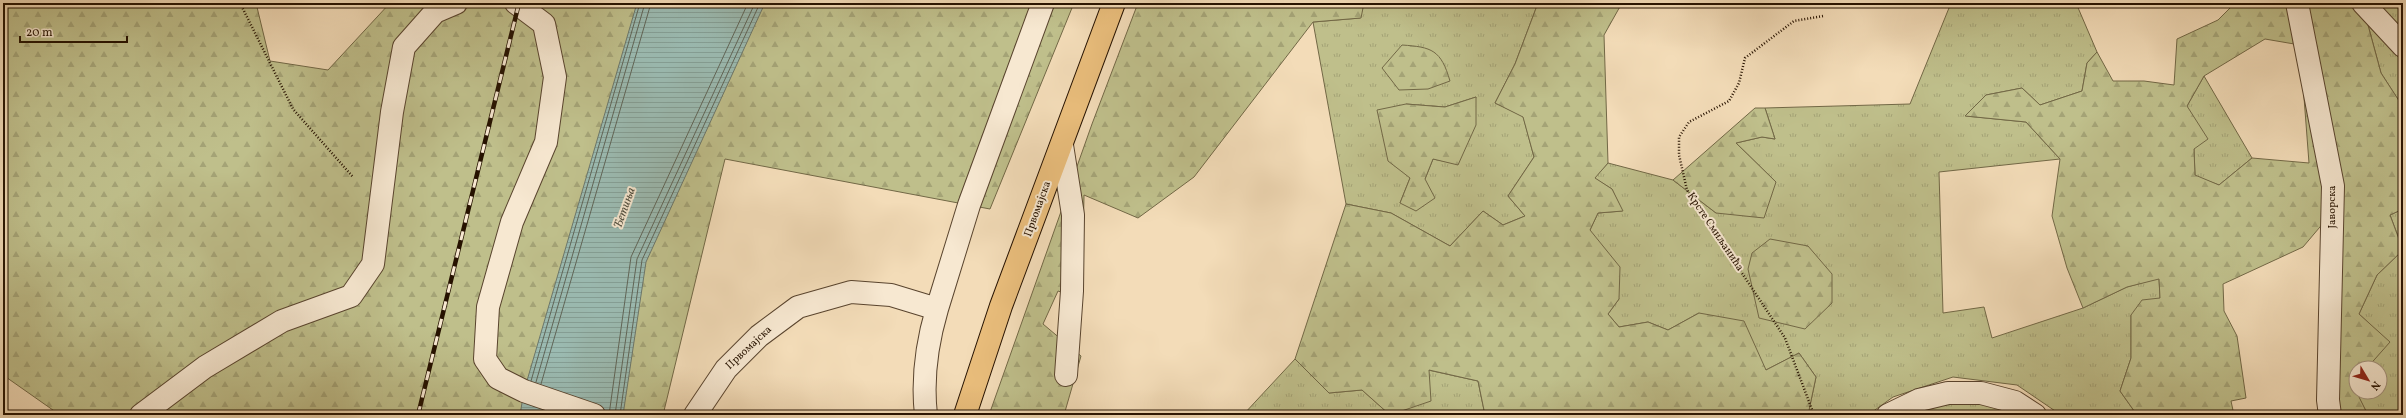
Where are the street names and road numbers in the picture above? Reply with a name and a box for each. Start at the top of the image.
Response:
street label: Првомајска [1021,179,1055,239]
street label: Јаворска [2325,185,2340,229]
street label: Крсте Смиљанића [1683,190,1747,275]
street label: Првомајска [723,322,776,373]

